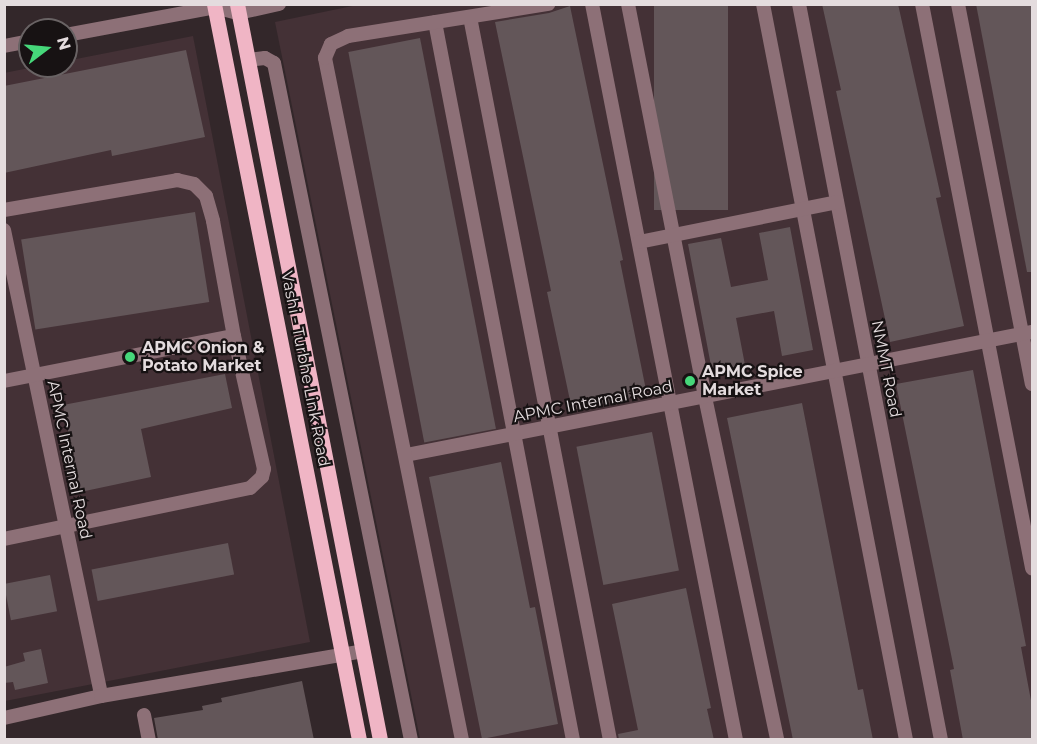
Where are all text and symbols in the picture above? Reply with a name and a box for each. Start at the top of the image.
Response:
north arrow [18,18,78,78]
text: N [53,35,75,52]
street label: Vashi - Turbhe Link Road [277,270,333,468]
street label: NMMT Road [867,319,905,419]
place label: APMC Onion & Potato Market [142,338,264,376]
marker: APMC Onion & Potato Market [123,350,137,364]
place label: APMC Spice Market [702,362,803,400]
marker: APMC Spice Market [683,374,697,388]
street label: APMC Internal Road [512,377,674,427]
street label: APMC Internal Road [43,379,95,541]

